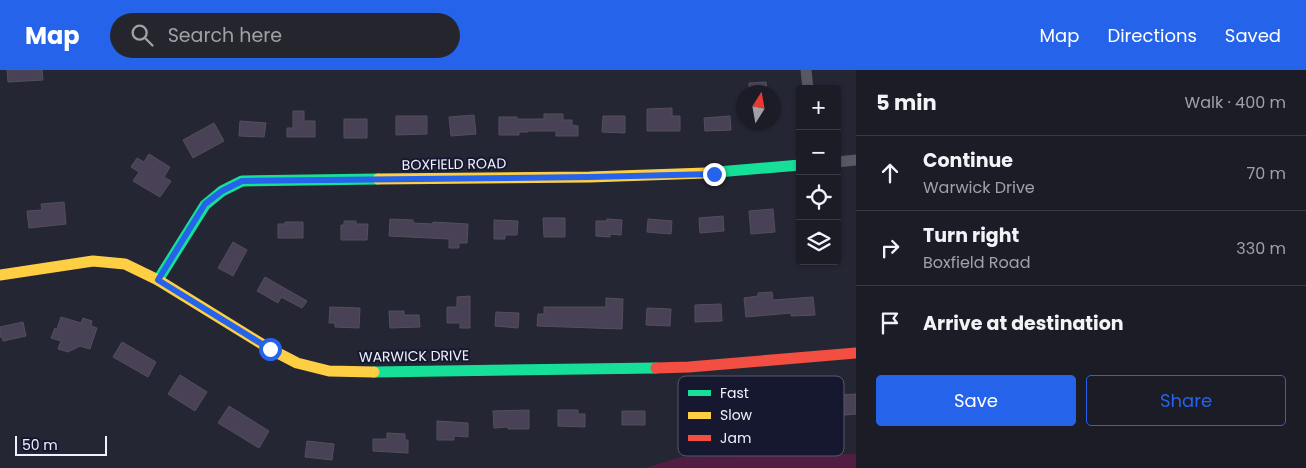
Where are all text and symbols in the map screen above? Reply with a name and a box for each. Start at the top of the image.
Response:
search box [110,13,460,58]
text: Map [25,19,80,52]
icon: search [128,21,156,49]
text: Search here [168,22,282,49]
text: Map [1040,23,1079,48]
text: Directions [1107,23,1197,48]
text: Saved [1225,23,1281,48]
north arrow [736,85,781,130]
map controls [796,85,841,265]
button: + [796,85,841,130]
text: 5 min [876,88,937,117]
text: Walk · 400 m [1185,91,1286,114]
button: − [796,130,841,175]
text: Continue [923,147,1013,174]
street label: BOXFIELD ROAD [402,153,507,175]
icon: ahead [876,159,904,187]
text: 70 m [1246,162,1286,185]
route end [703,163,726,186]
button: locate [796,175,841,220]
text: Warwick Drive [923,176,1035,199]
button: layers [796,220,841,265]
text: Turn right [923,222,1019,249]
icon: right [876,234,904,262]
text: 330 m [1236,237,1286,260]
text: Boxfield Road [923,251,1030,274]
icon: arrive [876,309,904,337]
text: Arrive at destination [923,310,1124,337]
route start [259,338,282,361]
street label: WARWICK DRIVE [359,345,469,367]
button: Save [876,375,1076,426]
button: Share [1086,375,1286,426]
legend [678,376,844,456]
text: Fast [720,383,749,403]
text: Slow [720,405,753,425]
text: Jam [720,428,751,448]
scale bar [15,433,108,456]
text: 50 m [22,435,58,455]

